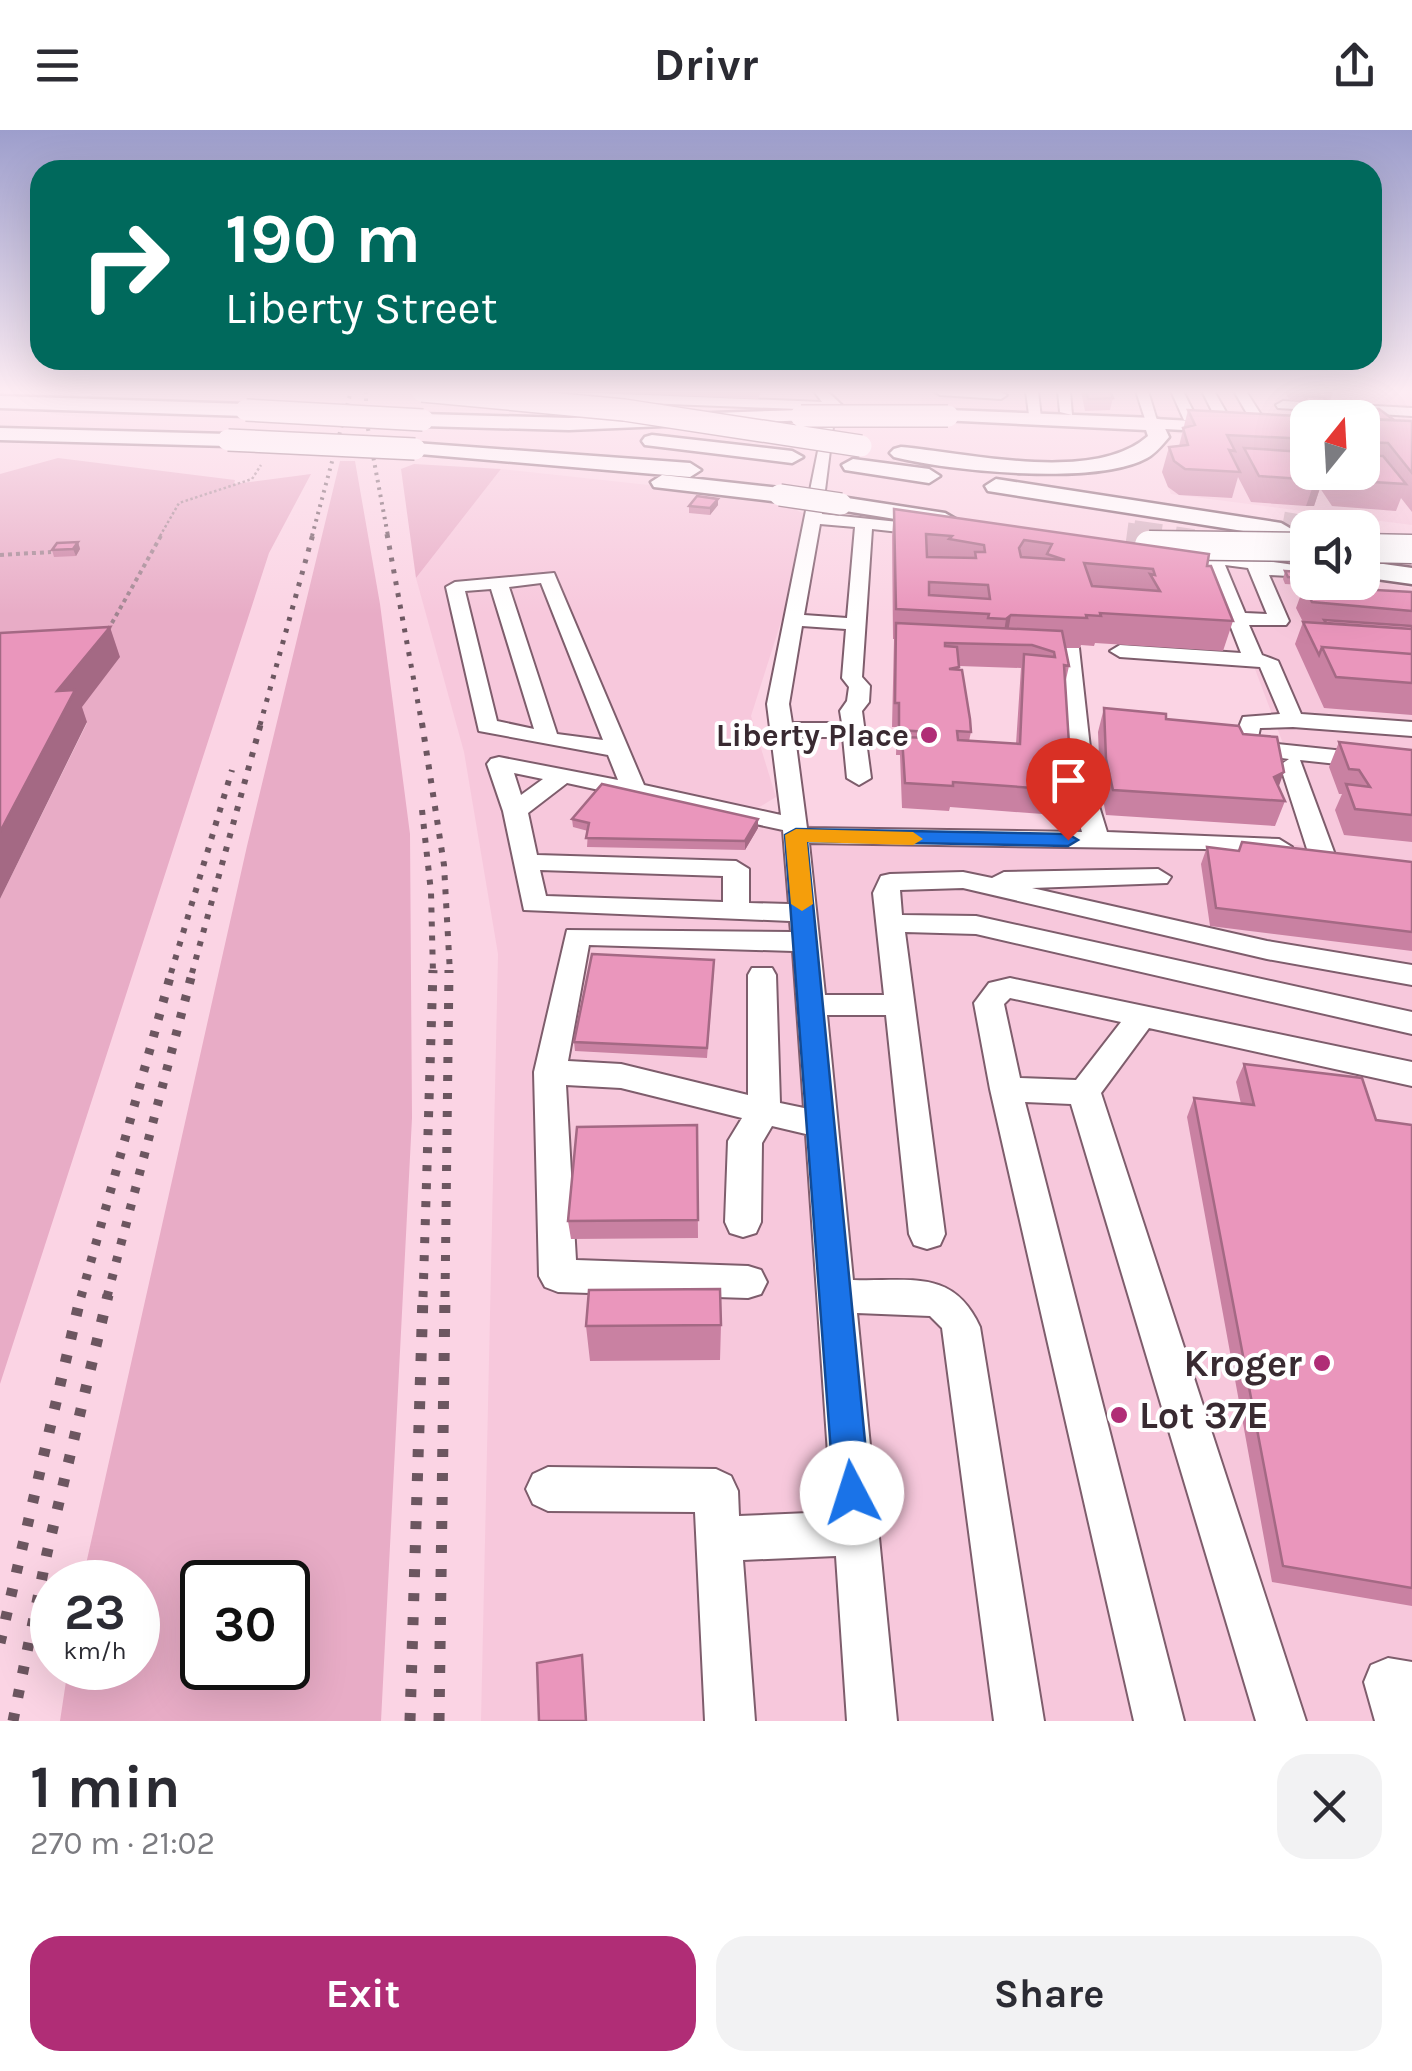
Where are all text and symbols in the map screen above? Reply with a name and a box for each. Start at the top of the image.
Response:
icon: menu [30,38,85,93]
icon: share [1327,38,1382,93]
text: Drivr [654,39,758,91]
text: 190 m [225,198,421,280]
icon: right [60,200,190,330]
text: Liberty Street [225,282,498,334]
north arrow [1290,400,1380,490]
map controls [1290,400,1380,600]
button: sound [1290,510,1380,600]
place label: Liberty Place [716,717,909,754]
marker: Liberty Place [918,724,940,746]
pin [1026,738,1111,841]
icon: arrive [1041,753,1096,808]
place label: Kroger [1184,1341,1302,1386]
marker: Kroger [1311,1352,1333,1374]
place label: Lot 37E [1139,1393,1269,1438]
marker: Lot 37E [1108,1404,1130,1426]
position arrow [800,1441,904,1545]
speed limit sign: 30 [180,1560,310,1690]
text: 23 [64,1583,126,1642]
text: km/h [63,1636,127,1665]
text: 1 min [30,1752,181,1822]
button: close [1277,1754,1382,1859]
text: 270 m · 21:02 [30,1825,215,1862]
button: Exit [30,1936,696,2051]
button: Share [716,1936,1382,2051]

